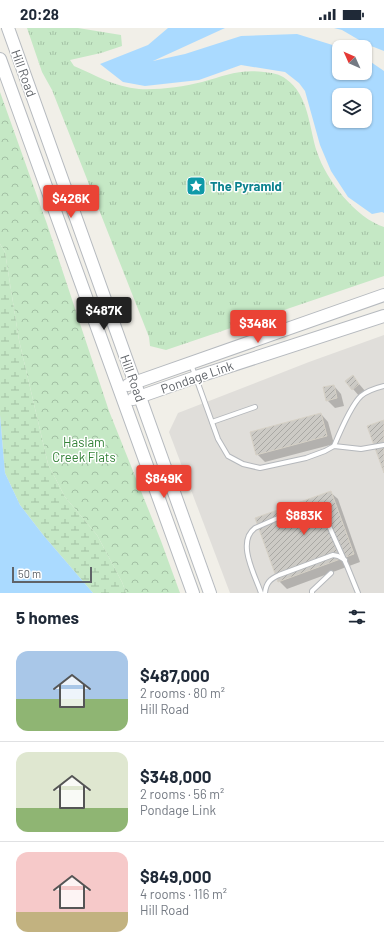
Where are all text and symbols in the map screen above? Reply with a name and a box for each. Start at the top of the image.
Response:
text: 20:28 [20,5,59,23]
north arrow [332,40,372,80]
map controls [332,40,372,128]
street label: Hill Road [8,47,40,99]
button: layers [332,88,372,128]
place icon: The Pyramid [185,175,207,197]
place label: The Pyramid [210,178,282,194]
pin: $426K [43,185,99,219]
text: $426K [52,190,90,206]
pin: $487K [76,297,132,331]
text: $487K [86,302,122,318]
pin: $348K [230,310,286,344]
text: $348K [239,315,277,331]
street label: Hill Road [117,352,149,404]
street label: Pondage Link [159,357,236,397]
park label: Haslam Creek Flats [52,434,116,465]
pin: $849K [136,465,192,499]
text: $849K [145,470,183,486]
pin: $883K [276,502,332,536]
text: $883K [286,507,322,523]
scale bar [12,565,92,584]
text: 50 m [18,567,41,580]
icon: filters [346,606,368,628]
text: 5 homes [16,607,79,627]
text: $487,000 [140,665,210,685]
icon: home [48,667,96,715]
text: 2 rooms · 80 m² [140,685,225,701]
text: Hill Road [140,701,189,717]
text: $348,000 [140,766,212,786]
icon: home [48,768,96,816]
text: 2 rooms · 56 m² [140,786,224,802]
text: Pondage Link [140,802,216,818]
text: $849,000 [140,866,211,886]
icon: home [48,868,96,916]
text: 4 rooms · 116 m² [140,886,227,902]
text: Hill Road [140,902,189,918]

